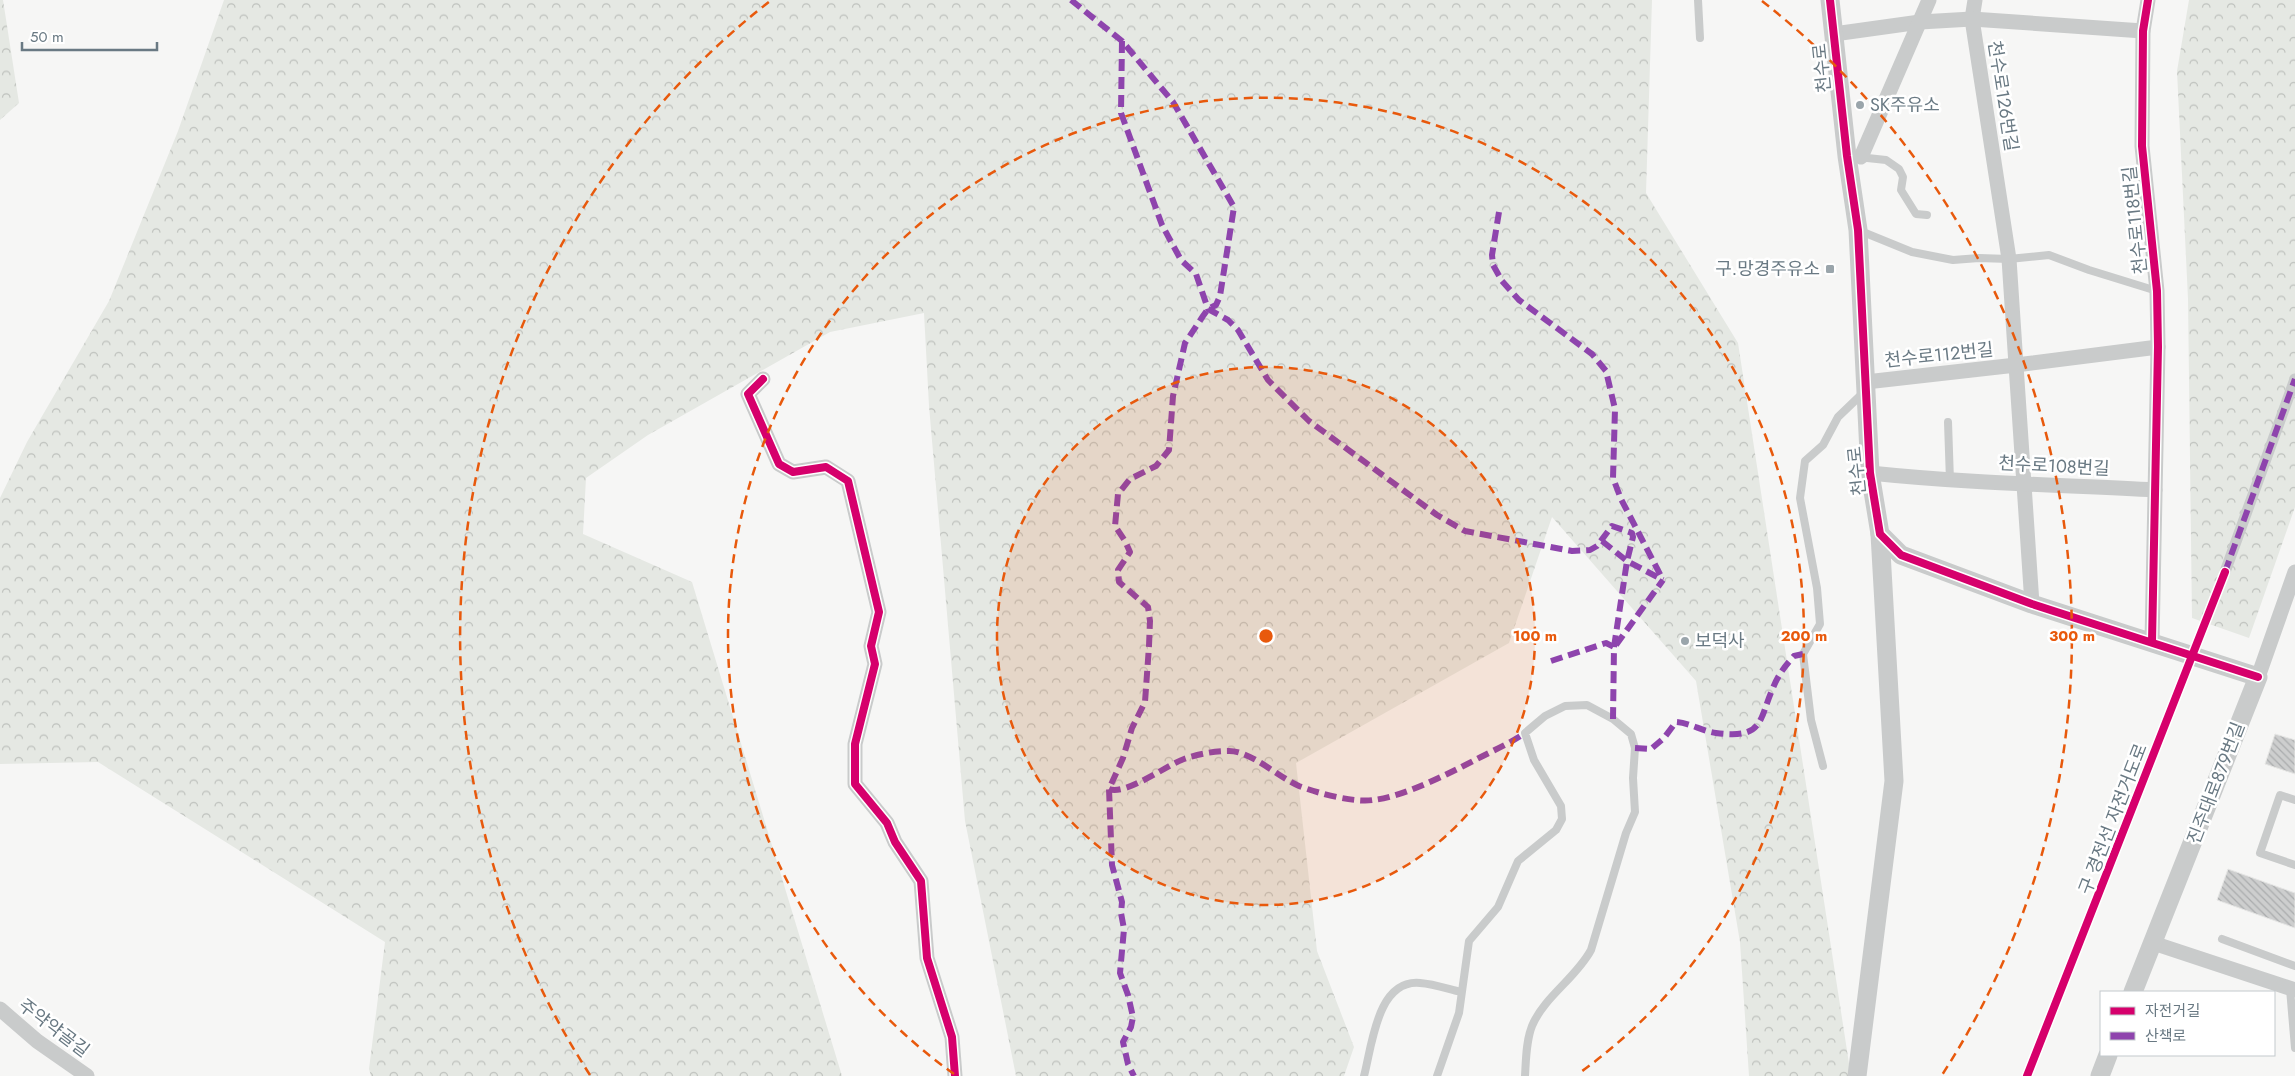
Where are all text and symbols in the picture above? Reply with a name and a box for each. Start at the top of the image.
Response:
scale bar [22,20,158,52]
text: 50 m [30,26,64,48]
street label: 천수로126번길 [1981,39,2025,153]
street label: 천수로 [1806,42,1838,94]
place label: SK주유소 [1870,92,1940,118]
marker: SK주유소 [1854,99,1866,111]
street label: 천수로118번길 [2116,165,2154,275]
place label: 구.망경주유소 [1715,256,1820,282]
marker: 구.망경주유소 [1824,263,1836,275]
street label: 천수로112번길 [1883,336,1995,374]
street label: 천수로 [1841,445,1873,497]
street label: 천수로108번길 [1998,450,2110,482]
text: 100 m [1513,625,1557,647]
text: 200 m [1781,625,1827,647]
text: 300 m [2049,625,2095,647]
centre of rings [1257,627,1275,645]
place label: 보덕사 [1695,628,1745,654]
marker: 보덕사 [1679,635,1691,647]
street label: 진주대로879번길 [2181,718,2251,848]
street label: 구 경전선 자전거도로 [2072,740,2154,898]
legend [2100,991,2275,1056]
street label: 주약약골길 [13,993,95,1063]
text: 자전거길 [2145,1000,2200,1022]
text: 산책로 [2145,1025,2186,1047]

